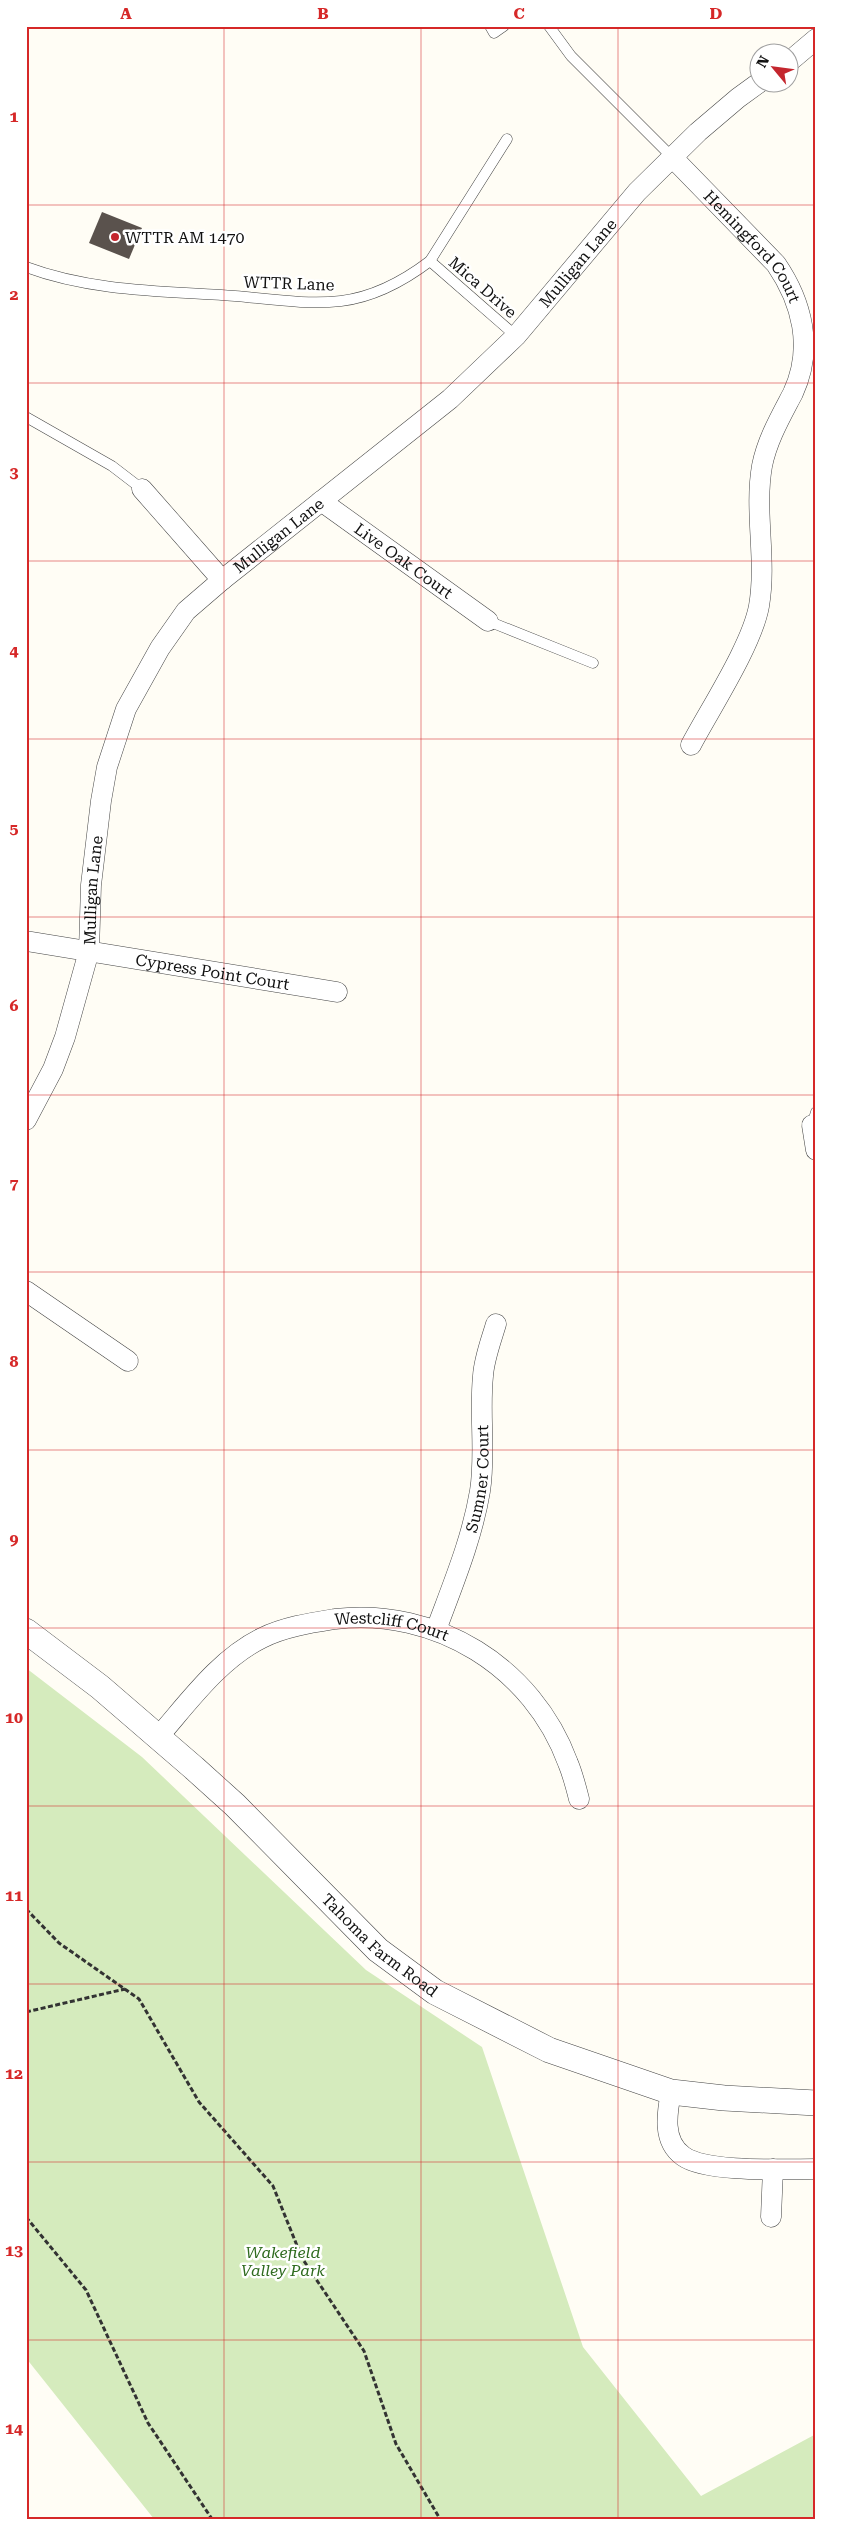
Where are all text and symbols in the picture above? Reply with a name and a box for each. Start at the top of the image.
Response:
text: A [120,4,132,23]
text: B [317,4,329,23]
text: C [513,4,525,23]
text: D [710,4,723,23]
north arrow [750,42,800,92]
text: N [753,53,772,70]
text: 1 [10,107,19,126]
street label: Hemingford Court [700,187,804,306]
street label: Mulligan Lane [535,215,621,311]
place label: WTTR AM 1470 [125,228,244,247]
marker: WTTR AM 1470 [109,231,121,243]
street label: Mica Drive [445,253,521,322]
street label: WTTR Lane [243,272,335,295]
text: 2 [10,285,19,304]
text: 3 [10,463,19,482]
street label: Mulligan Lane [230,494,328,577]
street label: Live Oak Court [351,519,456,603]
text: 4 [10,641,19,660]
text: 5 [10,819,19,838]
street label: Mulligan Lane [80,834,107,945]
street label: Cypress Point Court [134,950,291,994]
text: 6 [10,996,19,1015]
text: 7 [10,1174,19,1193]
text: 8 [10,1352,19,1371]
street label: Sumner Court [462,1425,493,1535]
text: 9 [10,1530,19,1549]
street label: Westcliff Court [334,1608,452,1645]
text: 10 [5,1708,23,1727]
text: 11 [5,1886,23,1905]
street label: Tahoma Farm Road [318,1890,441,2001]
text: 12 [5,2064,23,2083]
text: 13 [5,2241,23,2260]
park label: Wakefield Valley Park [241,2243,325,2280]
text: 14 [5,2419,23,2438]

